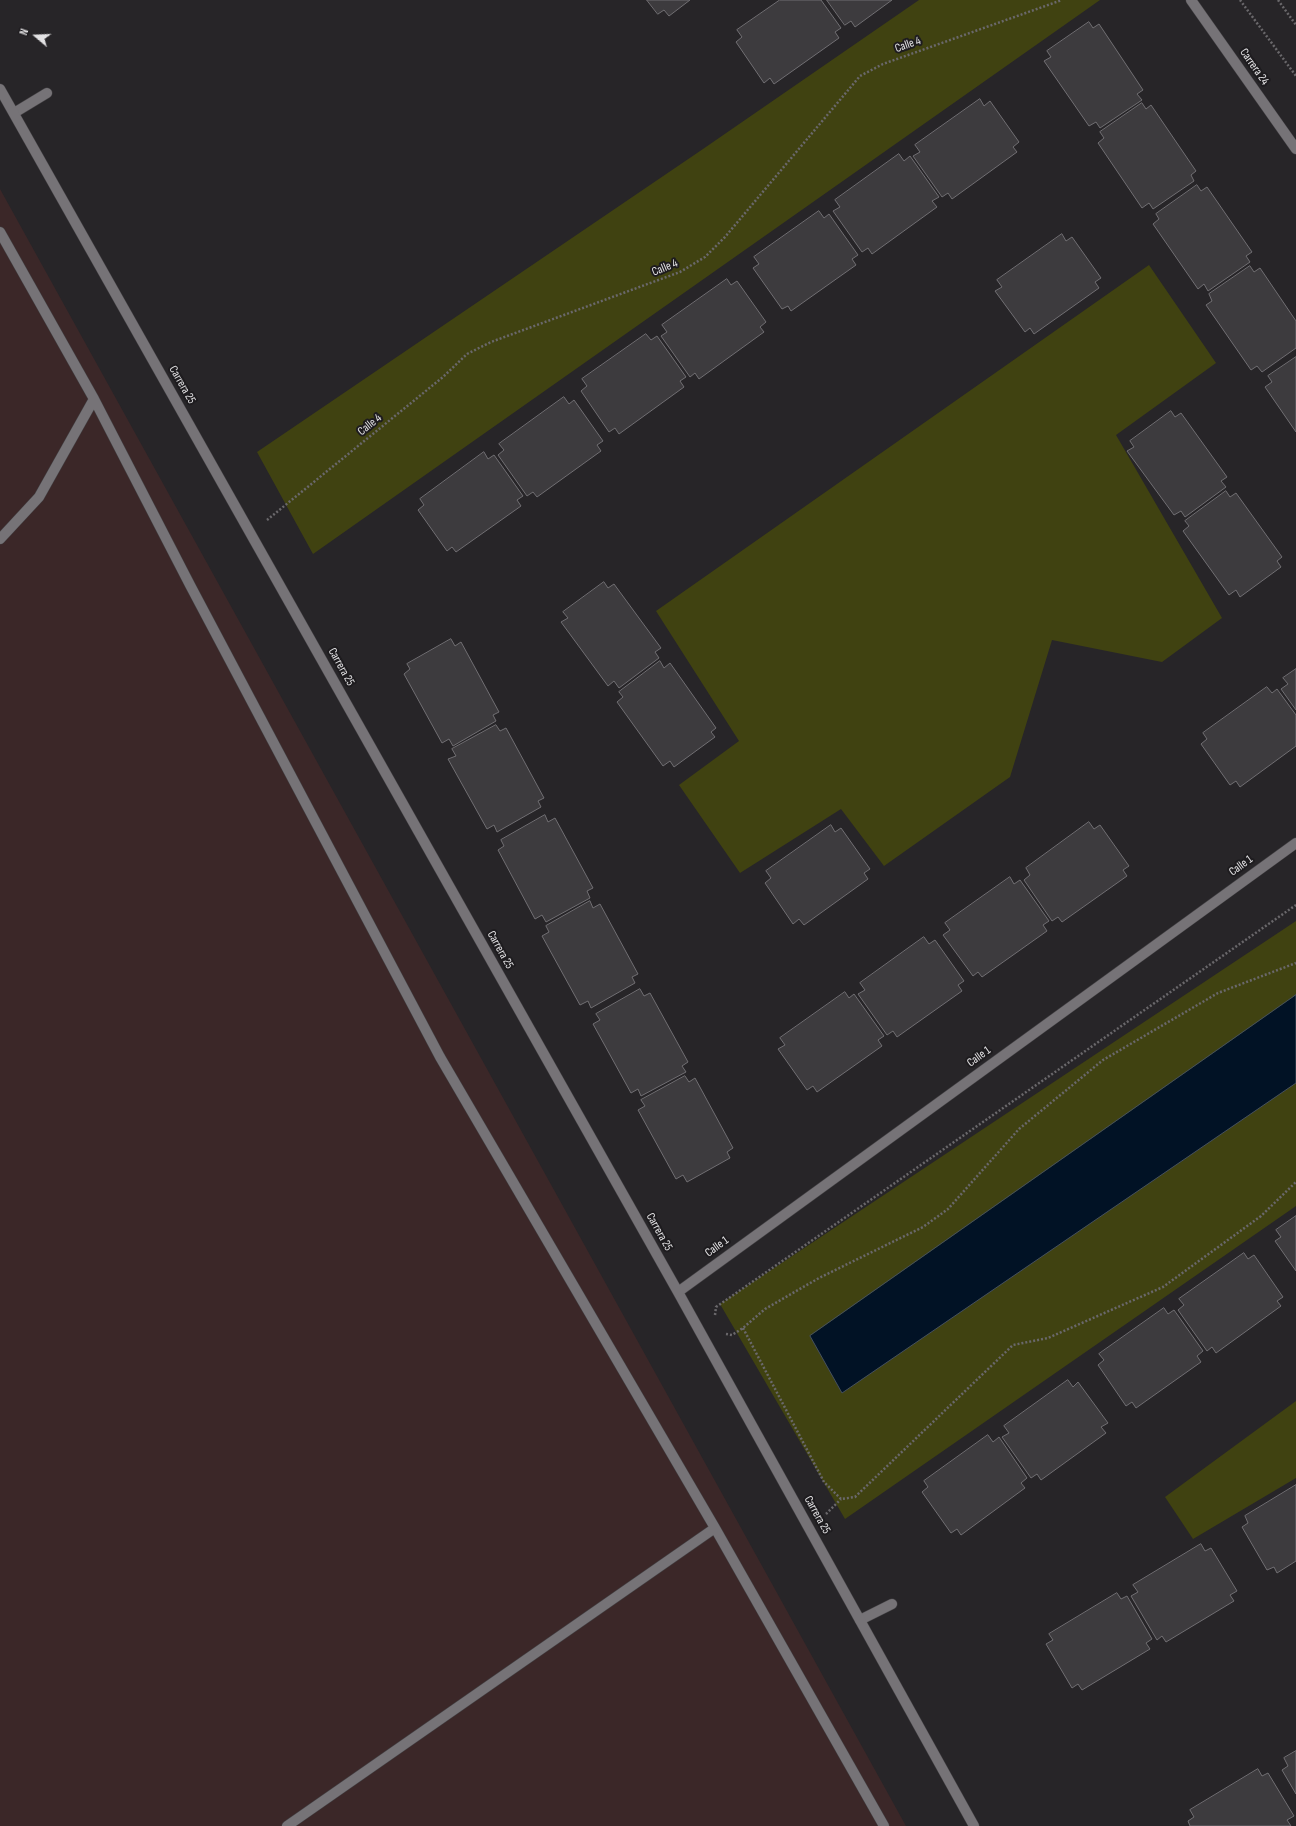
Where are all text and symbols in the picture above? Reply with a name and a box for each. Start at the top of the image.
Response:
north arrow [16,16,56,56]
text: N [17,27,31,37]
street label: Calle 4 [893,34,923,56]
street label: Carrera 24 [1236,46,1272,88]
street label: Calle 4 [650,256,680,280]
street label: Carrera 25 [165,364,199,406]
street label: Calle 4 [355,411,385,439]
street label: Carrera 25 [325,645,357,689]
street label: Calle 1 [1226,853,1256,879]
street label: Carrera 25 [484,928,516,972]
street label: Calle 1 [964,1044,994,1070]
street label: Carrera 25 [643,1210,675,1254]
street label: Calle 1 [702,1234,732,1260]
street label: Carrera 25 [801,1493,833,1537]

